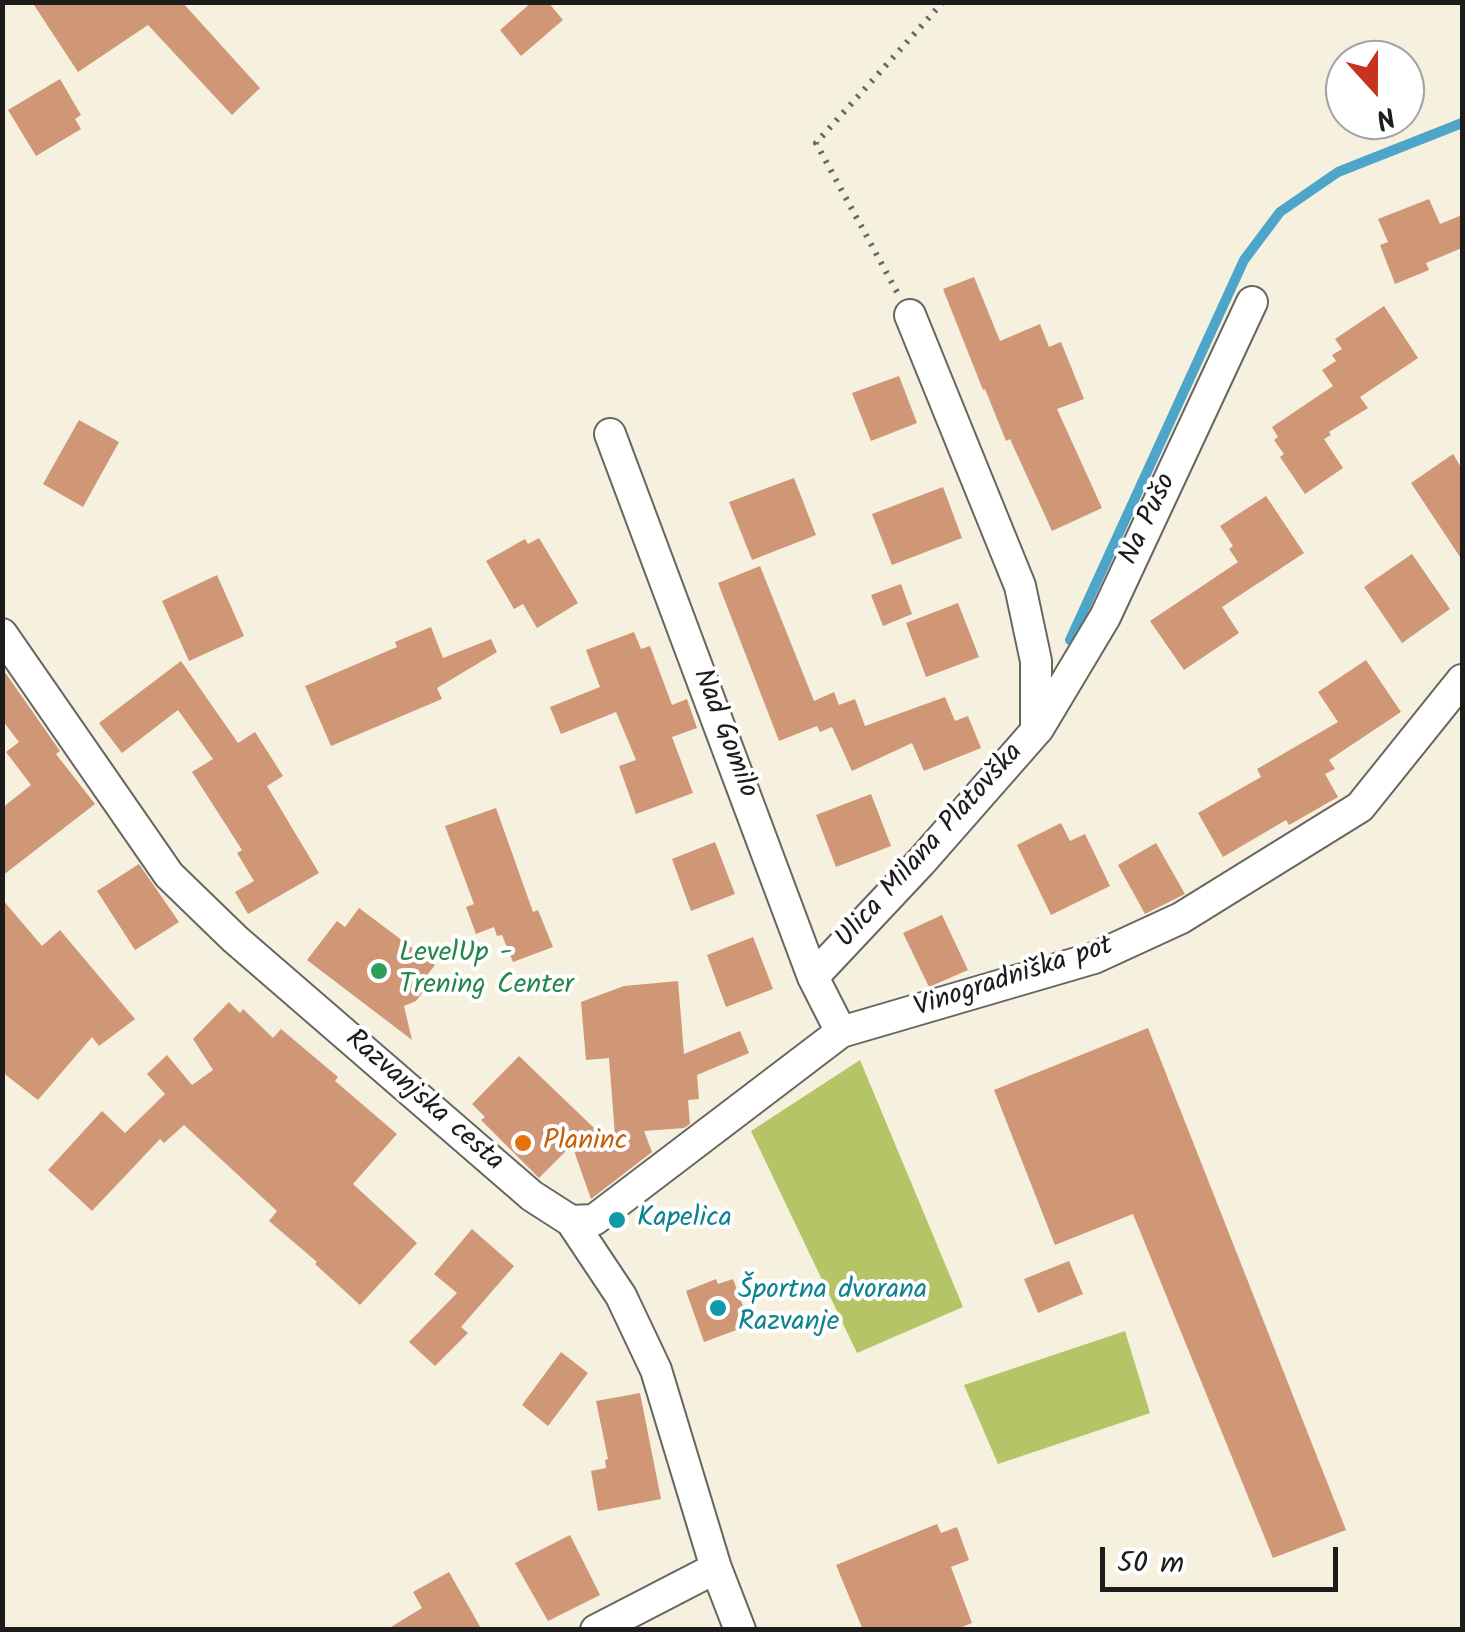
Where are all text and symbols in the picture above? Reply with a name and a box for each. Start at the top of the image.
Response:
north arrow [1325,40,1425,140]
text: N [1369,92,1402,141]
street label: Na Pušo [1114,469,1186,571]
street label: Nad Gomilo [683,665,763,803]
street label: Ulica Milana Platovška [830,738,1032,956]
street label: Vinogradniška pot [910,931,1118,1027]
place label: LevelUp - Trening Center [399,938,574,1004]
marker: LevelUp - Trening Center [368,960,390,982]
street label: Razvanjska cesta [337,1024,509,1180]
place label: Planinc [543,1126,627,1160]
marker: Planinc [512,1132,534,1154]
place label: Kapelica [637,1203,732,1237]
marker: Kapelica [606,1209,628,1231]
place label: Športna dvorana Razvanje [738,1275,927,1341]
marker: Športna dvorana Razvanje [707,1297,729,1319]
scale bar [1105,1527,1342,1589]
text: 50 m [1117,1540,1184,1588]

